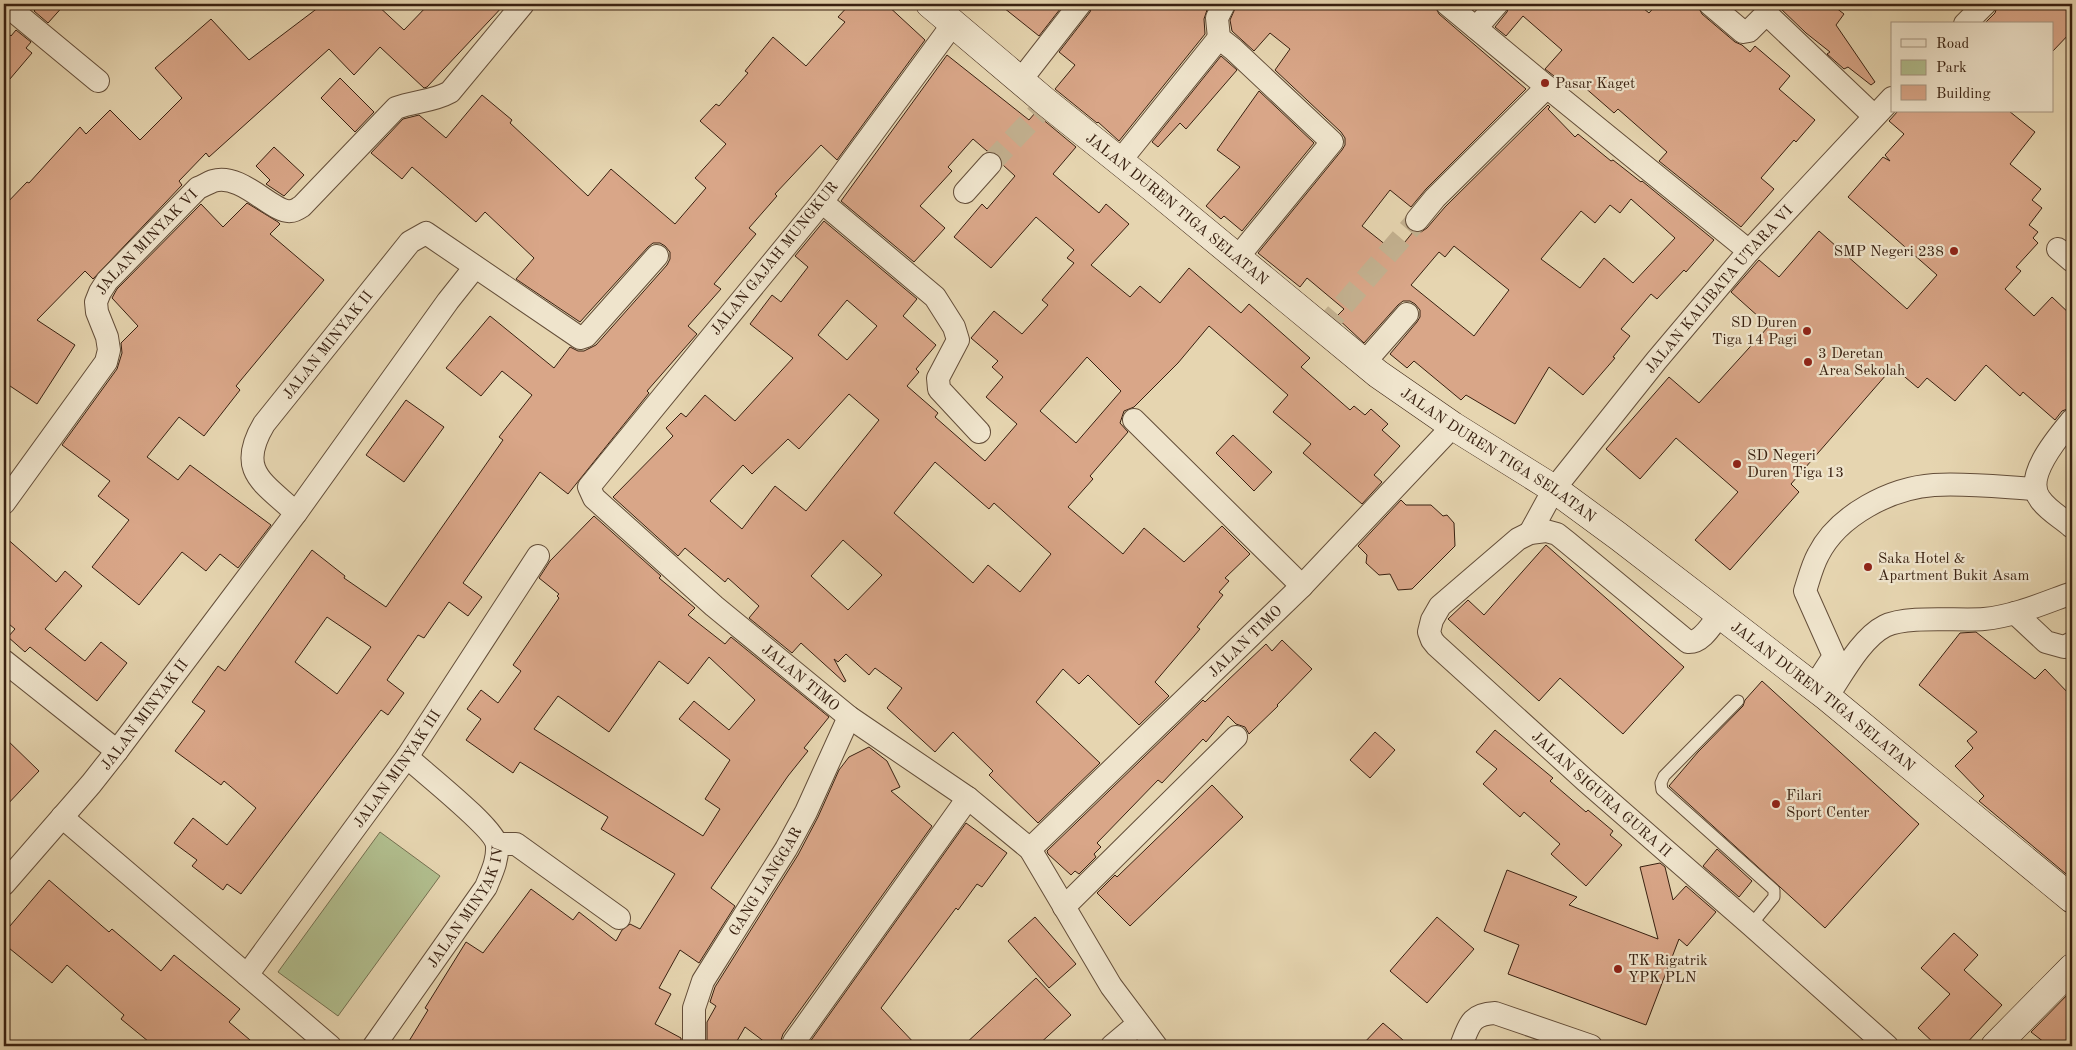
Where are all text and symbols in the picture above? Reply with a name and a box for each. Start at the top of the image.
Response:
legend [1891,22,2054,112]
text: Road [1936,37,1970,52]
text: Park [1936,61,1967,76]
marker: Pasar Kaget [1539,77,1551,89]
place label: Pasar Kaget [1555,77,1635,92]
text: Building [1936,87,1991,102]
street label: JALAN DUREN TIGA SELATAN [1082,131,1271,289]
street label: JALAN GAJAH MUNGKUR [709,179,842,339]
street label: JALAN MINYAK VI [94,187,201,298]
street label: JALAN KALIBATA UTARA VI [1643,203,1796,377]
place label: SMP Negeri 238 [1834,245,1944,260]
marker: SMP Negeri 238 [1948,245,1960,257]
street label: JALAN MINYAK II [281,289,376,403]
place label: SD Duren Tiga 14 Pagi [1712,316,1797,348]
marker: SD Duren Tiga 14 Pagi [1801,325,1813,337]
place label: 3 Deretan Area Sekolah [1818,347,1905,379]
marker: 3 Deretan Area Sekolah [1802,356,1814,368]
street label: JALAN DUREN TIGA SELATAN [1397,386,1598,526]
place label: SD Negeri Duren Tiga 13 [1747,449,1844,481]
marker: SD Negeri Duren Tiga 13 [1731,458,1743,470]
place label: Saka Hotel & Apartment Bukit Asam [1878,552,2029,584]
marker: Saka Hotel & Apartment Bukit Asam [1862,561,1874,573]
street label: JALAN TIMO [1206,604,1286,681]
street label: JALAN DUREN TIGA SELATAN [1727,620,1917,775]
street label: JALAN TIMO [758,642,842,715]
street label: JALAN MINYAK II [99,657,192,774]
street label: JALAN MINYAK III [352,708,444,831]
street label: JALAN SIGURA GURA II [1528,729,1673,861]
place label: Filari Sport Center [1786,789,1869,821]
marker: Filari Sport Center [1770,798,1782,810]
street label: GANG LANGGAR [727,825,805,939]
street label: JALAN MINYAK IV [426,845,506,971]
place label: TK Rigatrik YPK PLN [1628,954,1708,986]
marker: TK Rigatrik YPK PLN [1612,963,1624,975]

